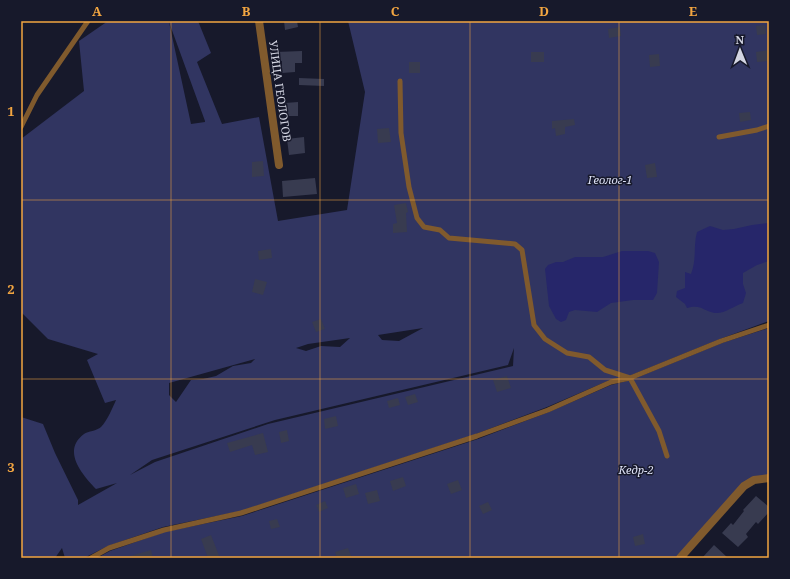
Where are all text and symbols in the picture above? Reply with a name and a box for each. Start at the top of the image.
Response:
text: A [92,2,102,20]
text: B [242,2,251,20]
text: C [391,2,400,20]
text: D [539,2,549,20]
text: E [689,2,698,20]
north arrow [720,30,760,70]
text: N [735,32,745,47]
street label: УЛИЦА ГЕОЛОГОВ [266,39,295,143]
text: 1 [7,102,15,120]
park label: Геолог-1 [587,172,632,187]
text: 2 [7,280,15,298]
text: 3 [7,458,15,476]
park label: Кедр-2 [617,462,654,477]

